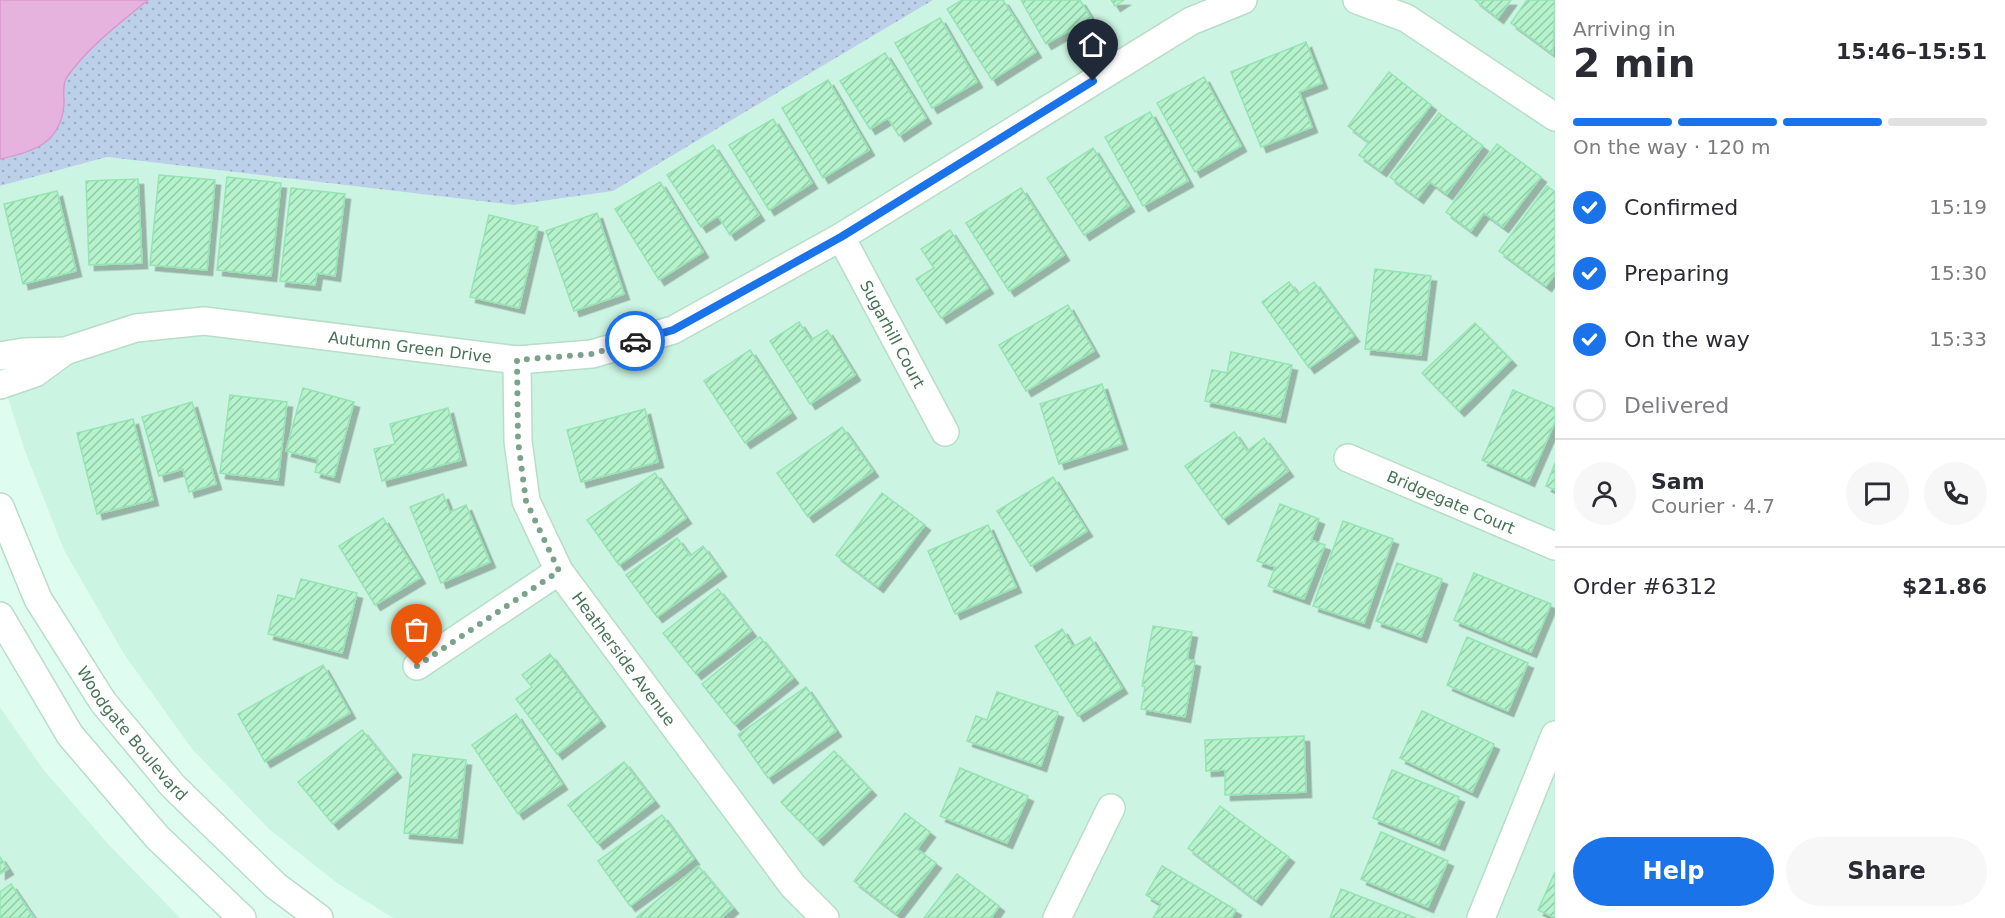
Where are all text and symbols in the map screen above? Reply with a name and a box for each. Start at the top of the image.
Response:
text: Arriving in [1573,17,1676,41]
pin [1067,19,1118,81]
icon: home [1076,28,1109,61]
text: 15:46–15:51 [1836,39,1987,64]
text: 2 min [1573,41,1695,86]
text: On the way · 120 m [1573,135,1771,159]
icon: check [1573,191,1606,224]
text: Confirmed [1624,195,1738,220]
text: 15:19 [1929,195,1987,219]
icon: check [1573,257,1606,290]
text: Preparing [1624,261,1730,286]
text: 15:30 [1929,261,1987,285]
street label: Sugarhill Court [856,277,929,391]
courier [605,311,665,371]
icon: check [1573,323,1606,356]
icon: car [619,325,652,358]
text: On the way [1624,327,1750,352]
text: 15:33 [1929,327,1987,351]
street label: Autumn Green Drive [327,328,493,367]
text: Delivered [1624,393,1729,418]
button: person [1573,462,1636,525]
button: chat [1846,462,1909,525]
button: phone [1924,462,1987,525]
street label: Bridgegate Court [1384,467,1518,538]
text: Sam [1651,469,1705,494]
text: Courier · 4.7 [1651,494,1775,518]
text: Order #6312 [1573,574,1717,599]
text: $21.86 [1902,574,1987,599]
street label: Heatherside Avenue [568,588,680,729]
pin [391,604,442,666]
icon: bag [400,613,433,646]
street label: Woodgate Boulevard [73,663,191,805]
button: Help [1573,837,1774,906]
button: Share [1786,837,1987,906]

